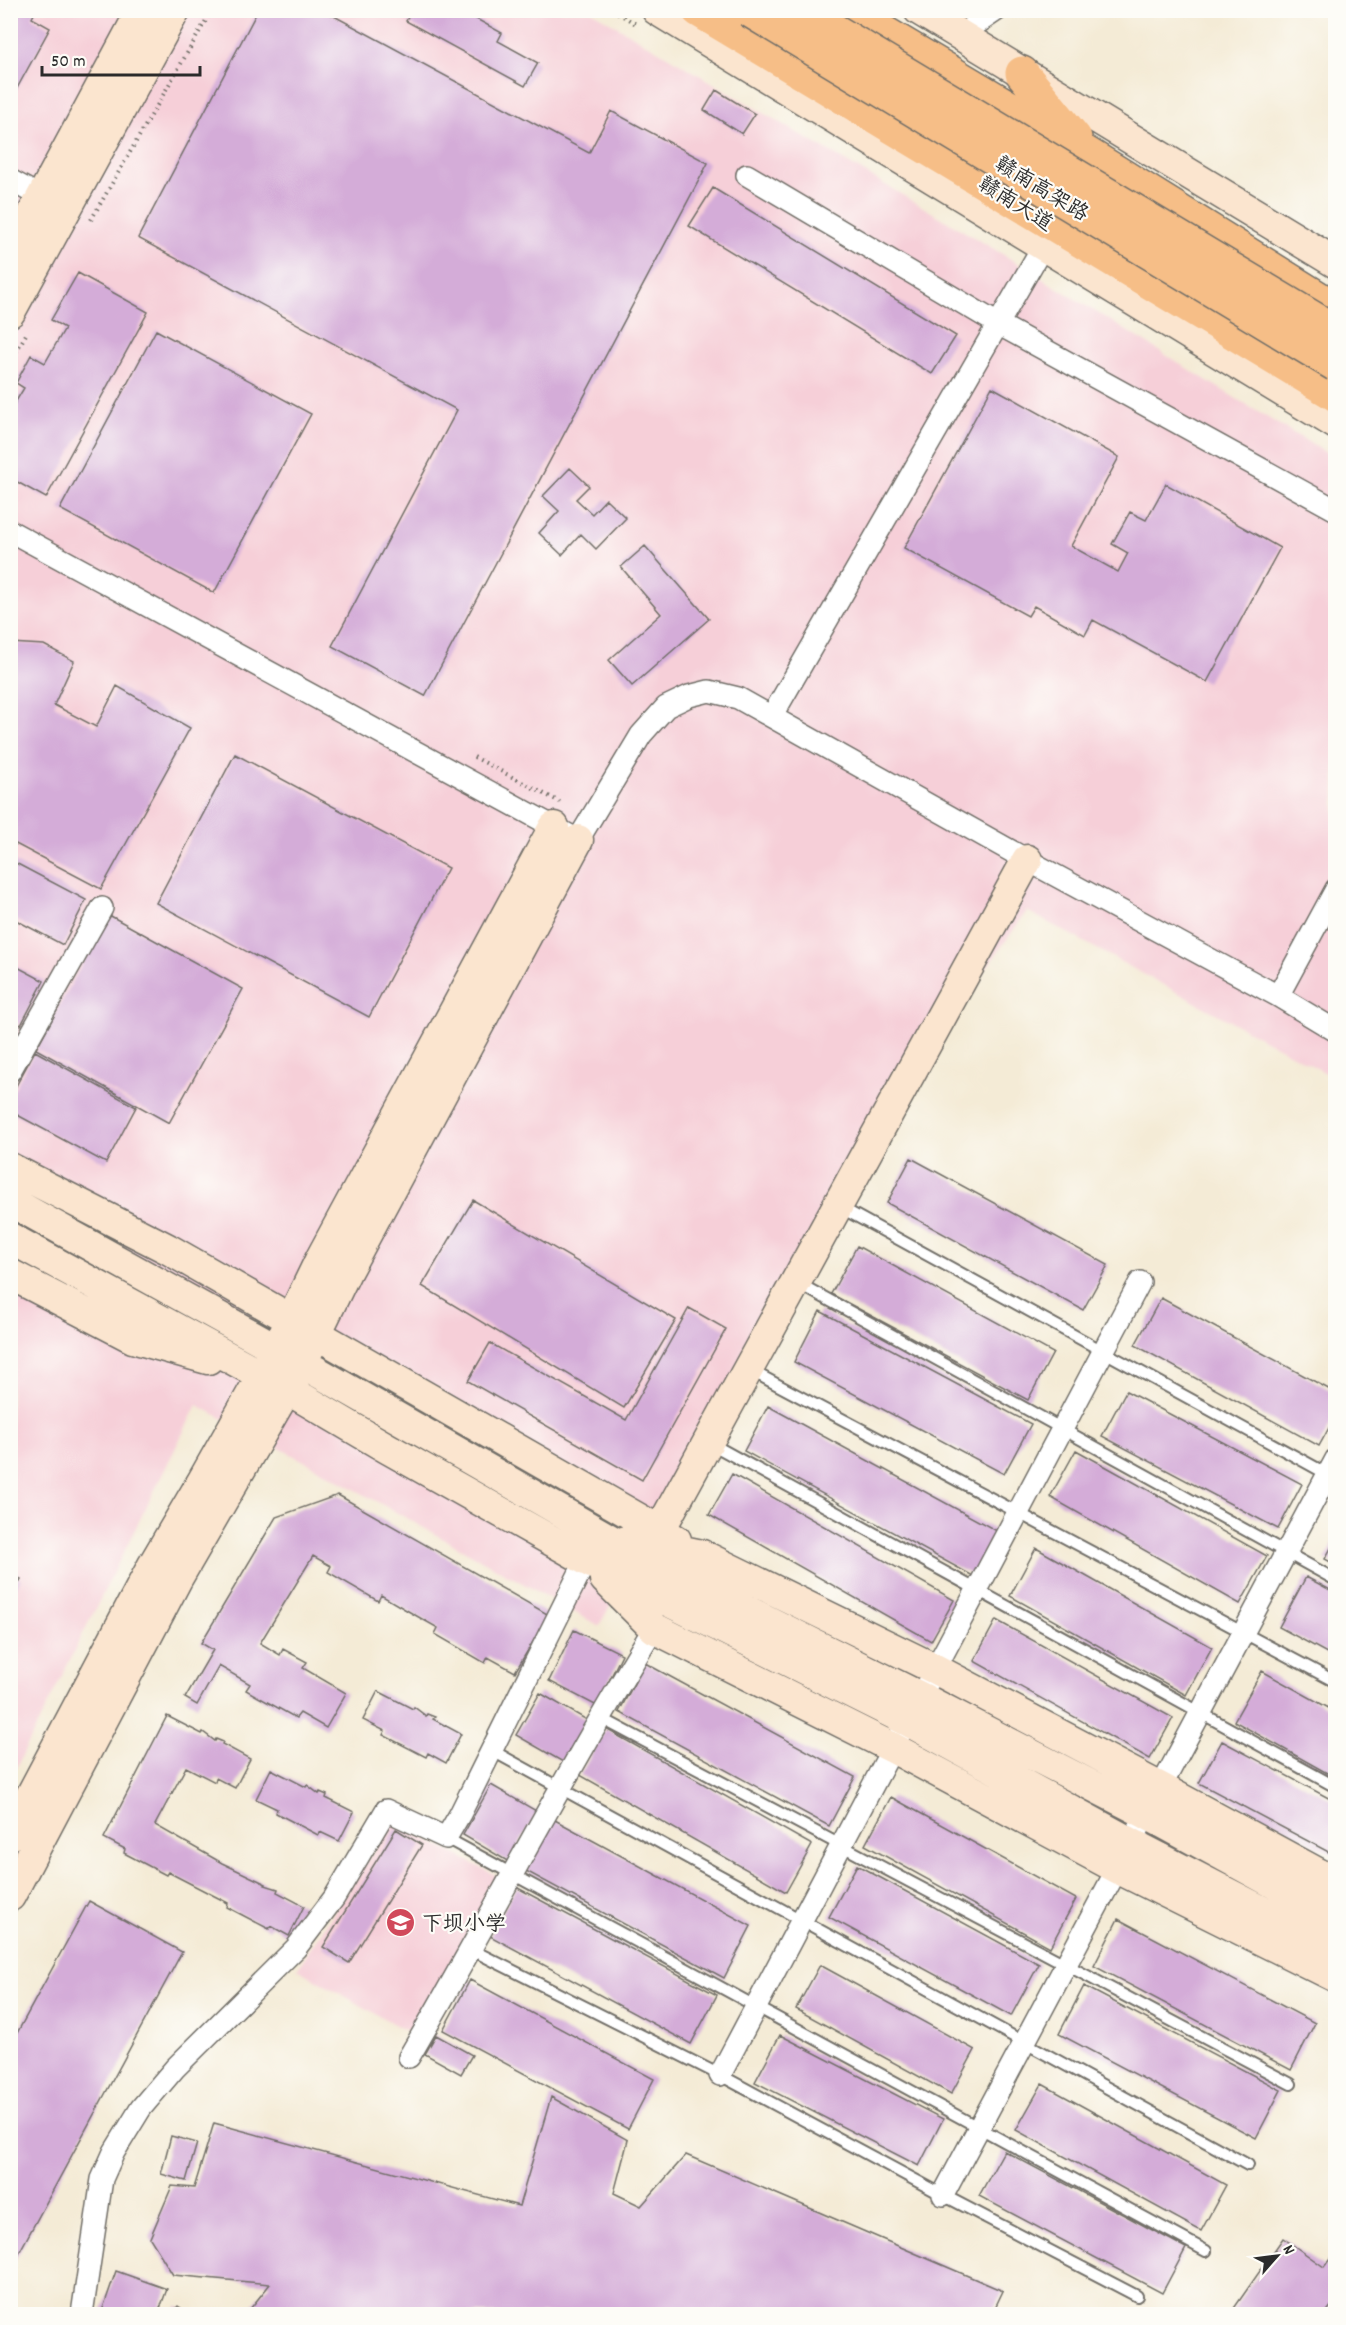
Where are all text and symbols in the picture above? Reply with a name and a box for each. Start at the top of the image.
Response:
scale bar [42,39,200,77]
text: 50 m [51,50,86,75]
street label: 赣南高架路 [988,151,1093,230]
street label: 赣南大道 [971,171,1058,241]
school or university icon: 下坝小学 [385,1907,417,1939]
place label: 下坝小学 [422,1911,506,1941]
north arrow [1247,2226,1307,2286]
text: N [1276,2241,1300,2259]

